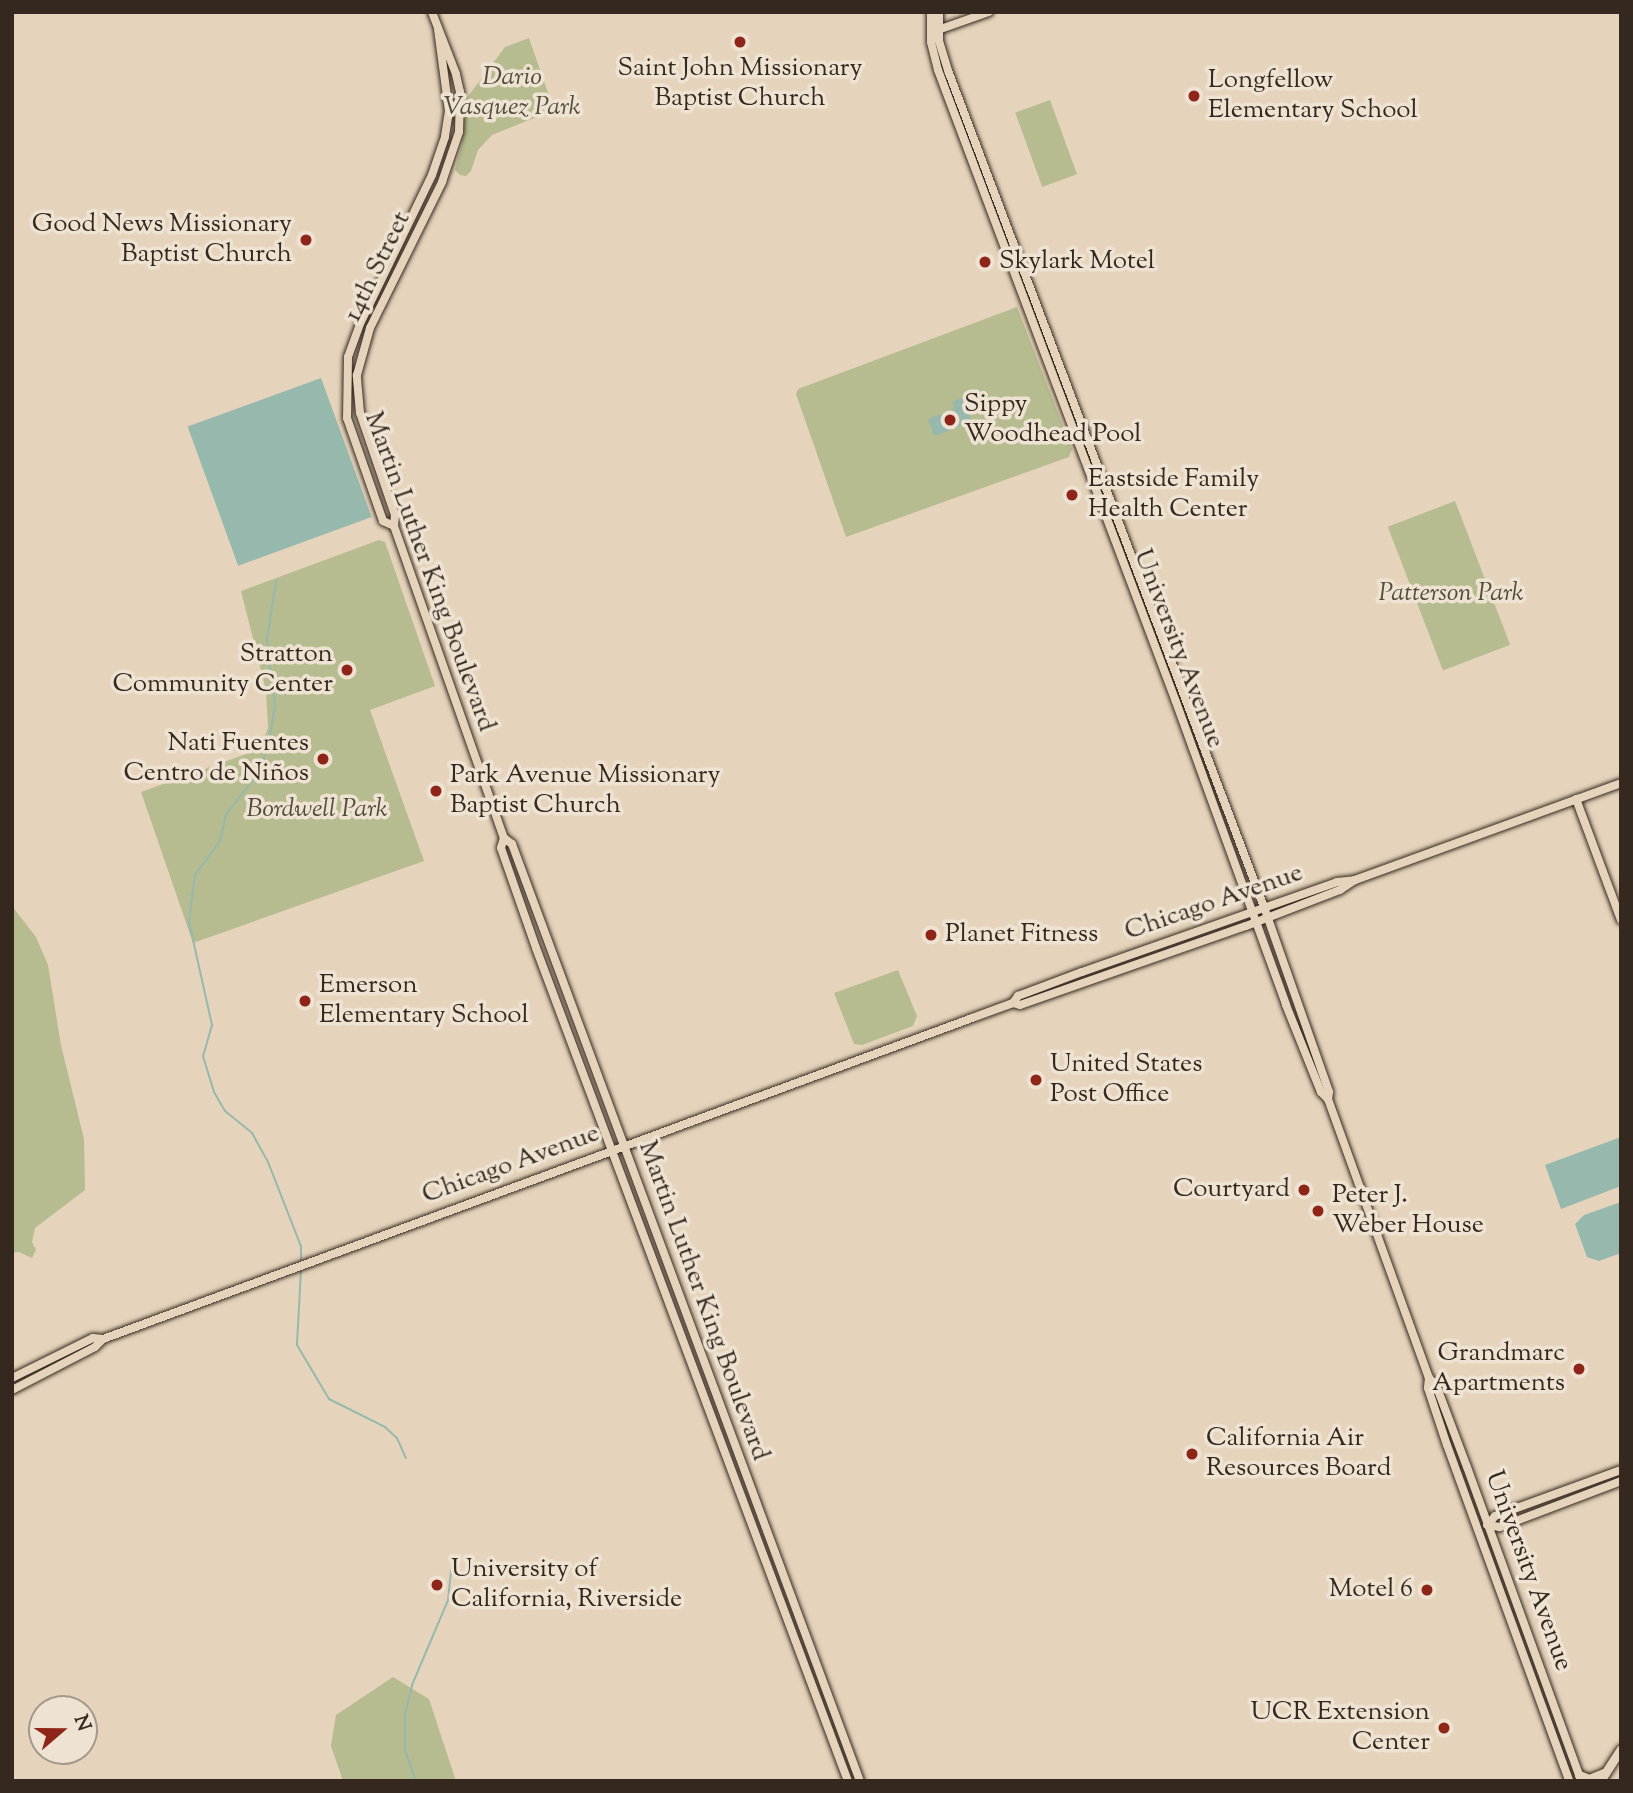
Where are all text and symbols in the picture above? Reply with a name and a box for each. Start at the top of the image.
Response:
marker: Saint John Missionary Baptist Church [732,34,748,50]
place label: Saint John Missionary Baptist Church [617,53,863,114]
park label: Dario Vasquez Park [443,62,581,124]
place label: Longfellow Elementary School [1208,65,1418,126]
marker: Longfellow Elementary School [1186,88,1202,104]
street label: 14th Street [338,207,418,327]
place label: Good News Missionary Baptist Church [32,209,292,270]
marker: Good News Missionary Baptist Church [298,232,314,248]
place label: Skylark Motel [999,246,1155,278]
marker: Skylark Motel [977,254,993,270]
place label: Sippy Woodhead Pool [964,389,1142,450]
street label: Martin Luther King Boulevard [357,408,501,736]
marker: Sippy Woodhead Pool [942,412,958,428]
place label: Eastside Family Health Center [1088,464,1259,526]
marker: Eastside Family Health Center [1062,485,1082,505]
street label: University Avenue [1126,545,1230,753]
park label: Patterson Park [1378,578,1524,610]
place label: Stratton Community Center [113,639,333,700]
marker: Stratton Community Center [339,662,355,678]
place label: Nati Fuentes Centro de Niños [124,728,309,790]
marker: Nati Fuentes Centro de Niños [315,751,331,767]
place label: Park Avenue Missionary Baptist Church [450,760,721,822]
marker: Park Avenue Missionary Baptist Church [428,783,444,799]
park label: Bordwell Park [246,794,388,826]
street label: Chicago Avenue [1121,858,1307,948]
place label: Planet Fitness [945,919,1098,951]
marker: Planet Fitness [923,927,939,943]
place label: Emerson Elementary School [319,970,529,1032]
marker: Emerson Elementary School [297,993,313,1009]
place label: United States Post Office [1050,1049,1202,1110]
marker: United States Post Office [1028,1072,1044,1088]
street label: Chicago Avenue [418,1119,604,1211]
street label: Martin Luther King Boulevard [631,1137,775,1465]
place label: Courtyard [1173,1174,1290,1206]
place label: Peter J. Weber House [1332,1180,1484,1242]
marker: Courtyard [1296,1182,1312,1198]
marker: Peter J. Weber House [1310,1203,1326,1219]
place label: Grandmarc Apartments [1432,1338,1565,1400]
marker: Grandmarc Apartments [1571,1361,1587,1377]
place label: California Air Resources Board [1206,1423,1391,1484]
marker: California Air Resources Board [1184,1446,1200,1462]
street label: University Avenue [1477,1467,1579,1675]
place label: University of California, Riverside [451,1554,682,1616]
place label: Motel 6 [1329,1574,1413,1606]
marker: University of California, Riverside [429,1577,445,1593]
marker: Motel 6 [1419,1582,1435,1598]
north arrow [28,1695,98,1765]
place label: UCR Extension Center [1250,1697,1430,1758]
text: N [66,1712,97,1735]
marker: UCR Extension Center [1436,1720,1452,1736]

